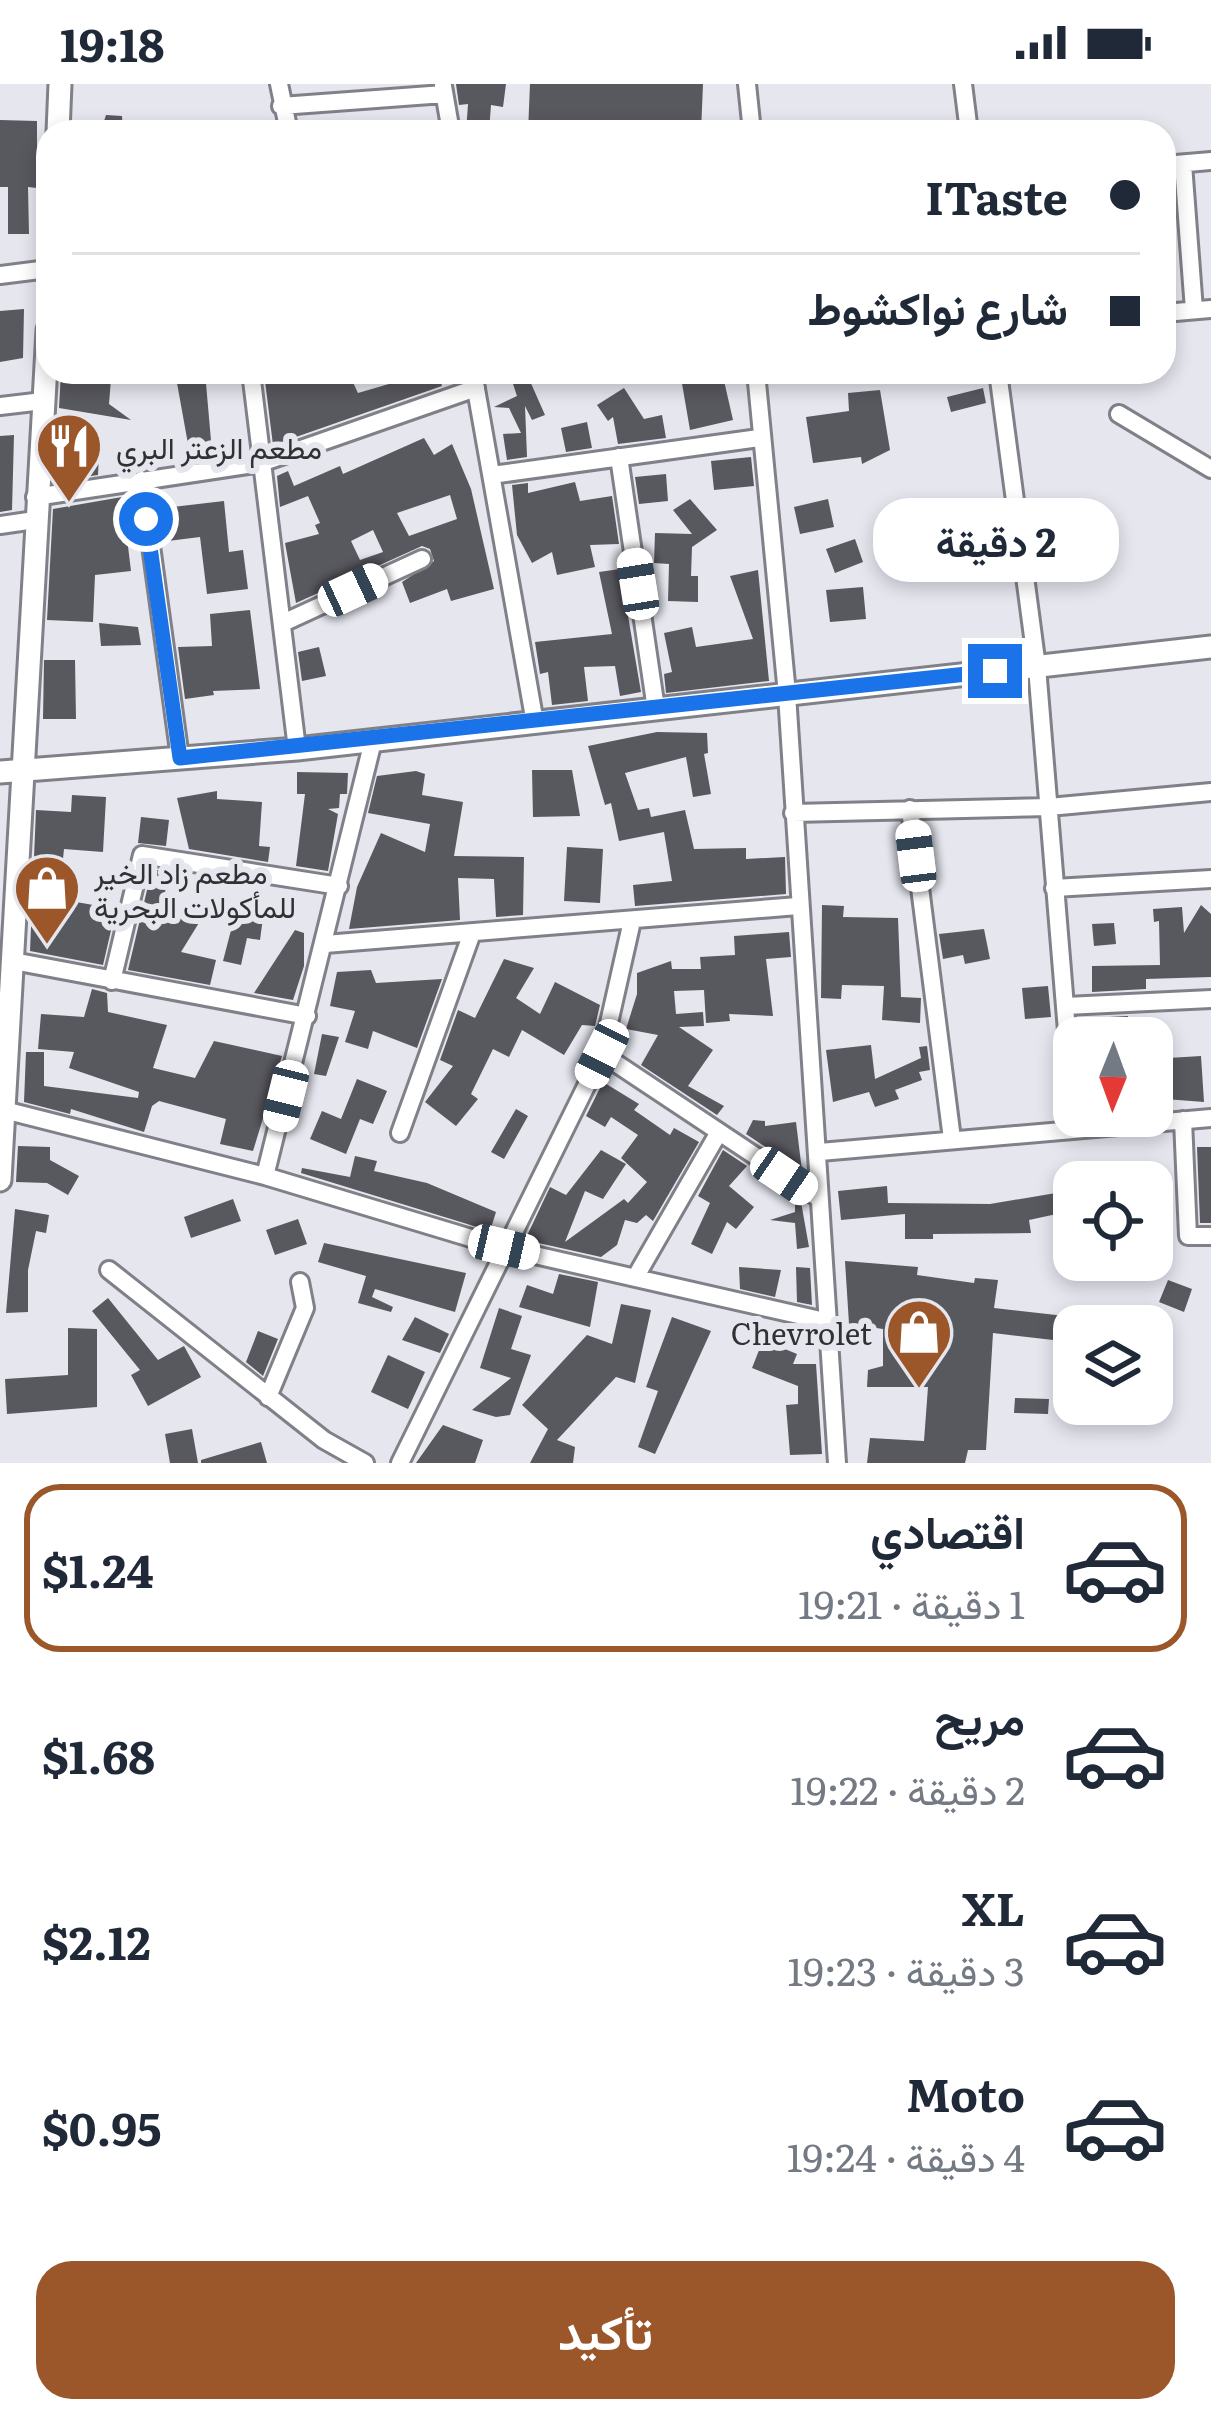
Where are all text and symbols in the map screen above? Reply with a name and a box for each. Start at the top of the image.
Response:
text: 19:18 [60,9,165,76]
text: ITaste [925,162,1068,229]
text: شارع نواكشوط [807,272,1068,339]
restaurant icon: مطعم الزعتر البري [34,411,104,505]
place label: مطعم الزعتر البري [116,424,322,473]
route start [119,492,173,546]
callout: 2 دقيقة [872,497,1118,581]
text: 2 دقيقة [936,511,1056,569]
car [615,546,661,622]
car [313,558,393,622]
route end [968,644,1022,698]
car [894,818,938,894]
place label: مطعم زاد الخير للمأكولات البحرية [93,849,296,927]
shop icon: مطعم زاد الخير للمأكولات البحرية [12,853,82,947]
car [570,1014,634,1094]
north arrow [1053,1017,1173,1137]
map controls [1053,1017,1173,1425]
car [260,1057,312,1135]
car [744,1141,824,1211]
button: locate [1053,1161,1173,1281]
car [465,1221,543,1273]
shop icon: Chevrolet [884,1297,954,1391]
button: layers [1053,1305,1173,1425]
place label: Chevrolet [731,1310,872,1354]
text: اقتصادي [870,1496,1025,1563]
icon: car [1061,1514,1169,1622]
text: $1.24 [42,1535,154,1602]
text: 1 دقيقة · 19:21 [798,1573,1025,1631]
text: مريح [934,1682,1025,1749]
icon: car [1061,1700,1169,1808]
text: $1.68 [42,1721,155,1788]
text: 2 دقيقة · 19:22 [790,1759,1025,1817]
text: XL [962,1873,1025,1940]
icon: car [1061,1886,1169,1994]
text: $2.12 [42,1907,151,1974]
text: 3 دقيقة · 19:23 [787,1940,1025,1998]
text: Moto [906,2059,1025,2126]
icon: car [1061,2072,1169,2180]
text: $0.95 [42,2093,161,2160]
text: 4 دقيقة · 19:24 [787,2126,1025,2184]
button: تأكيد [36,2261,1175,2399]

